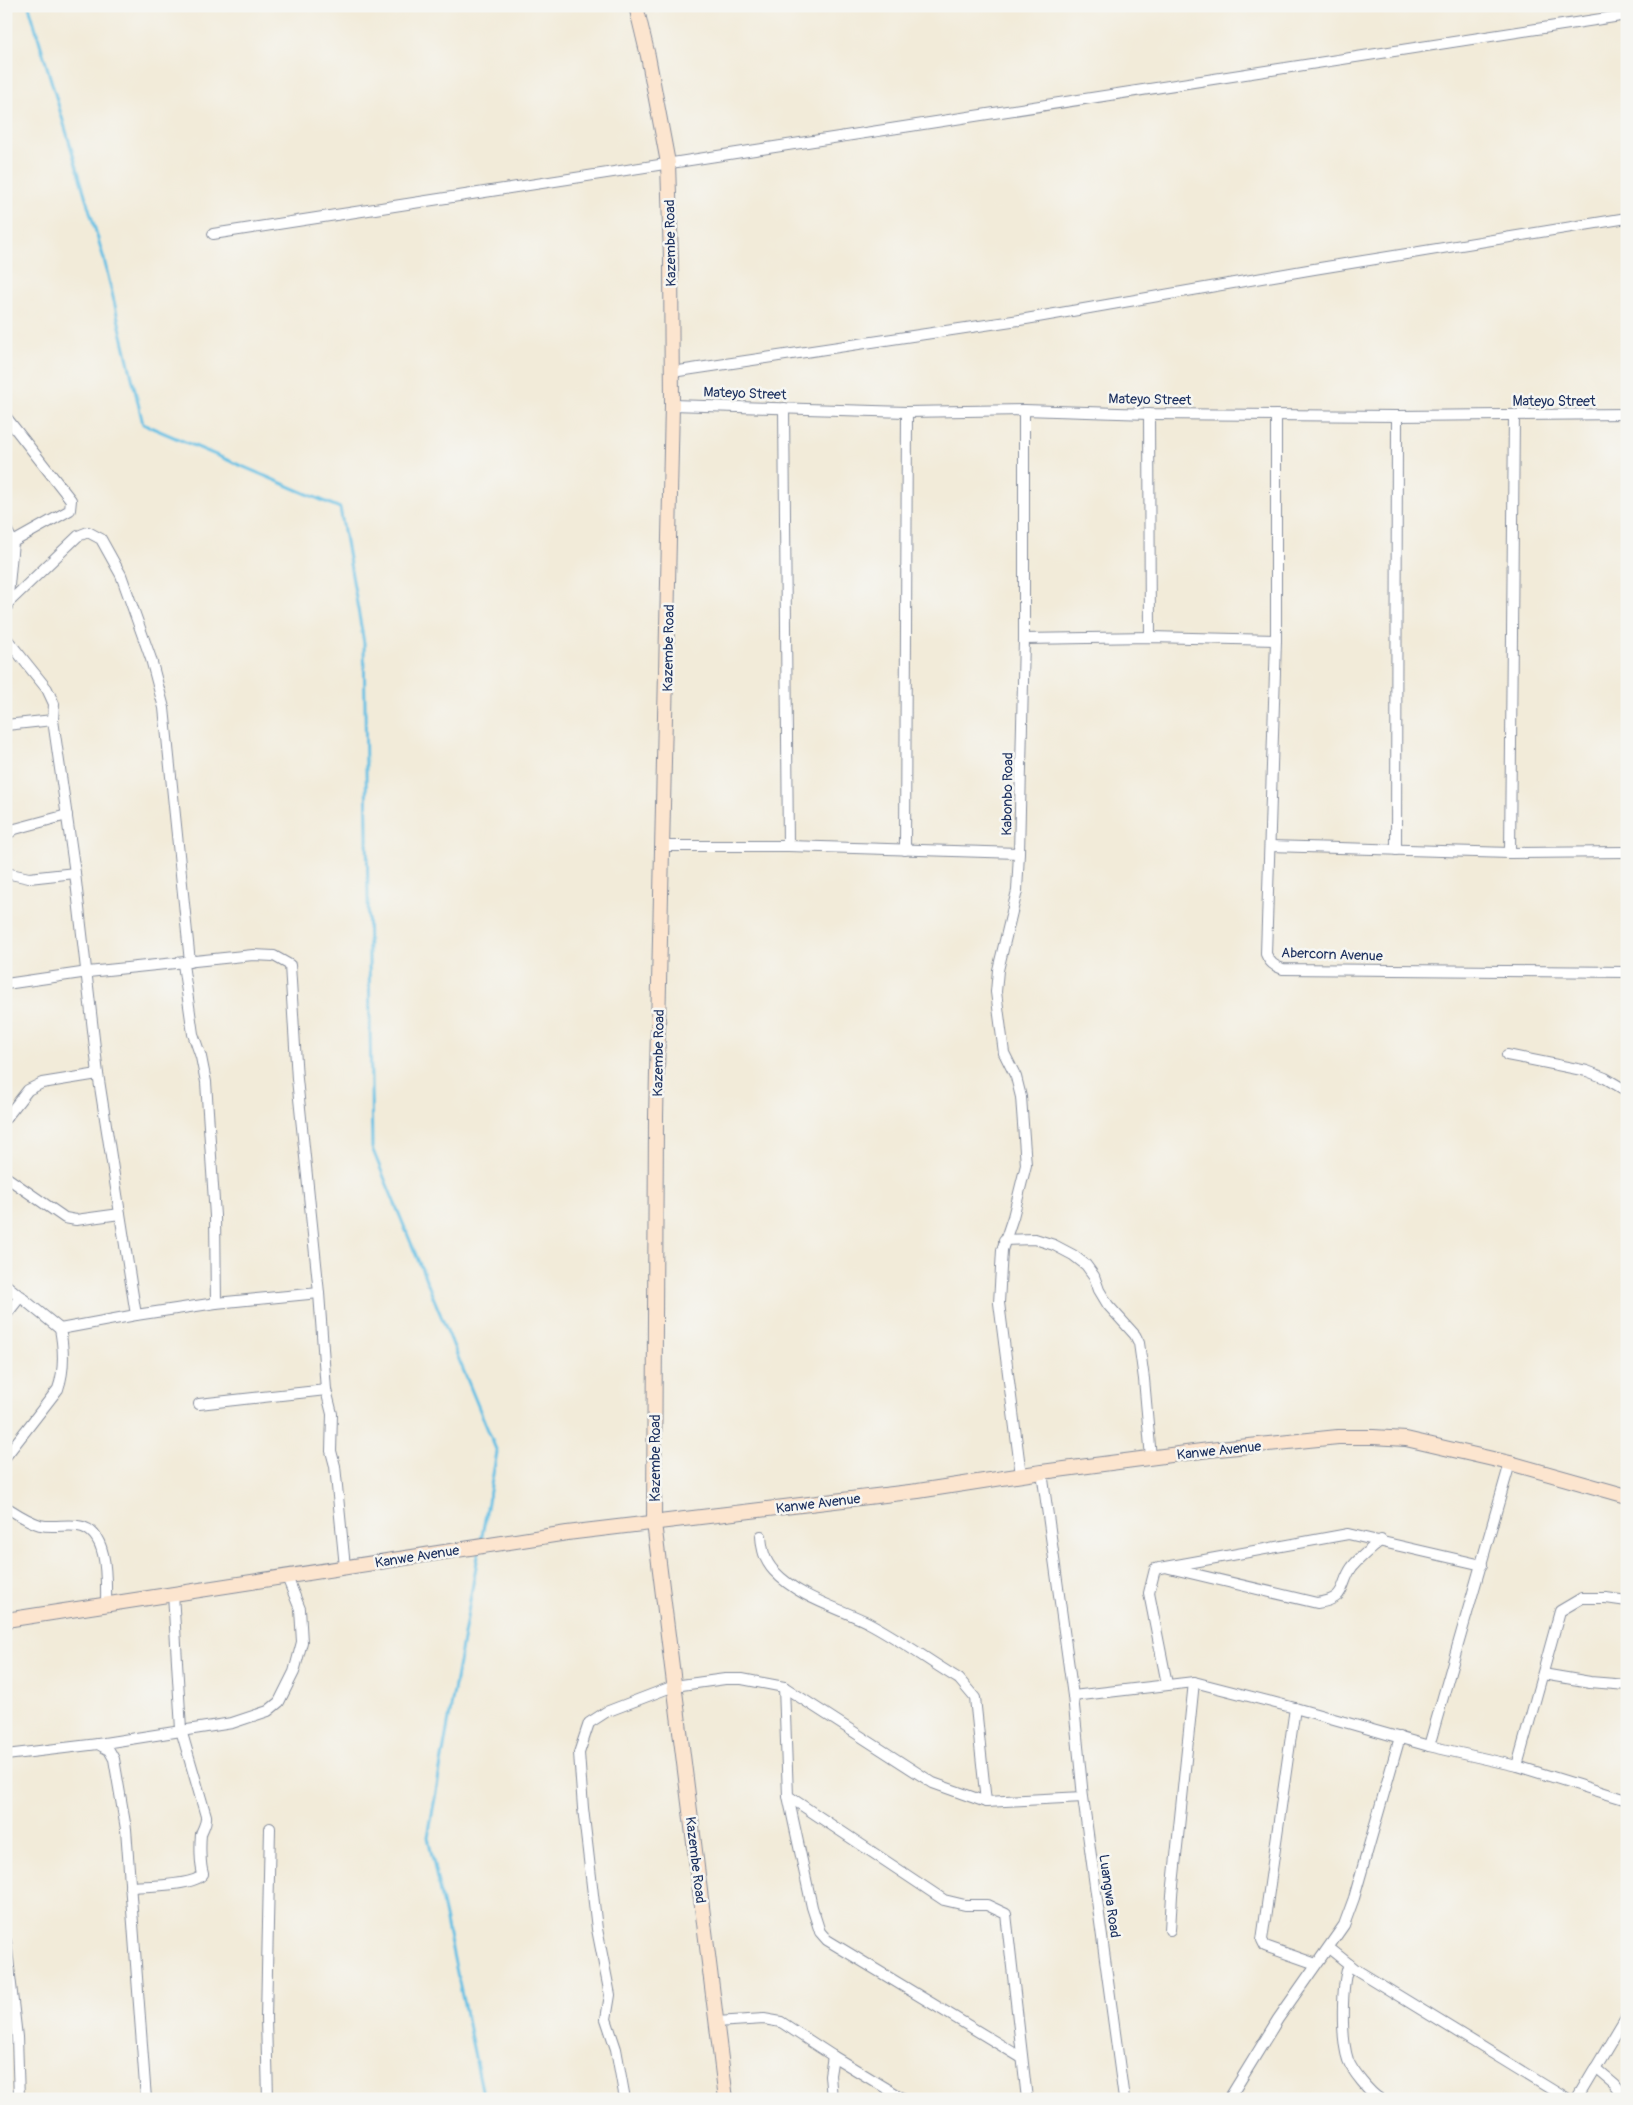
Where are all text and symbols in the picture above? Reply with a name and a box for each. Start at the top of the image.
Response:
street label: Kazembe Road [661,199,680,287]
street label: Mateyo Street [703,384,787,403]
street label: Mateyo Street [1108,390,1192,409]
street label: Mateyo Street [1512,393,1596,410]
street label: Kazembe Road [659,604,678,692]
street label: Kabonbo Road [998,752,1017,836]
street label: Abercorn Avenue [1281,944,1383,965]
street label: Kazembe Road [649,1009,668,1097]
street label: Kazembe Road [647,1414,664,1502]
street label: Kanwe Avenue [1176,1438,1262,1463]
street label: Kanwe Avenue [775,1490,861,1517]
street label: Kanwe Avenue [374,1541,460,1572]
street label: Kazembe Road [682,1816,709,1905]
street label: Luangwa Road [1095,1853,1124,1939]

